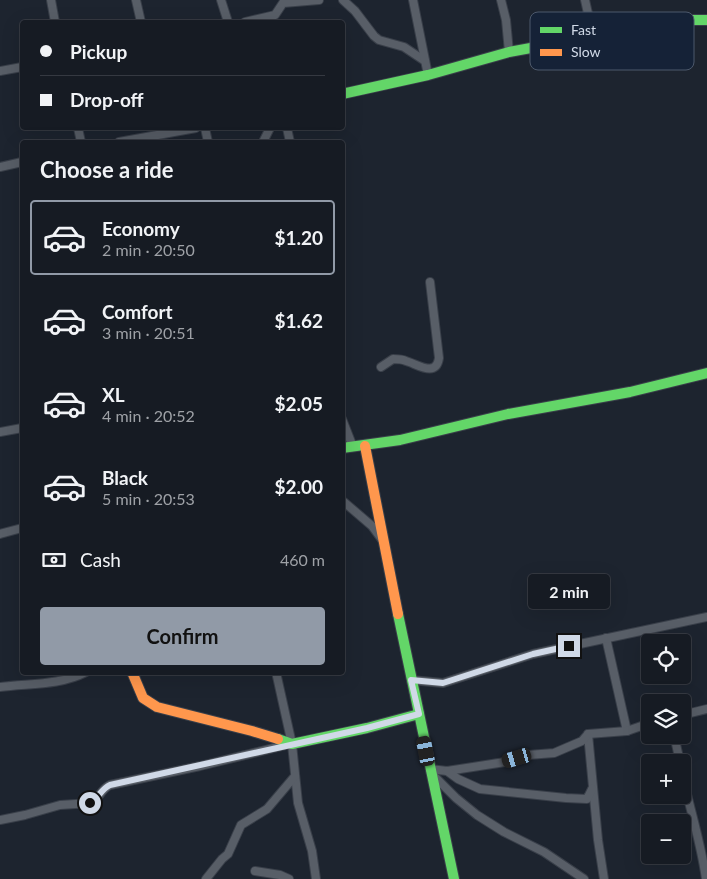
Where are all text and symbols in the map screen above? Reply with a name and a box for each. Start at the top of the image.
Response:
legend [530,12,694,70]
text: Fast [571,21,596,38]
text: Pickup [70,40,127,63]
text: Slow [571,43,601,60]
text: Drop-off [70,88,144,111]
text: Choose a ride [40,156,174,183]
icon: car [42,215,87,260]
text: Economy [102,217,180,240]
text: $1.20 [274,226,323,249]
text: 2 min · 20:50 [102,240,195,259]
icon: car [42,298,87,343]
text: Comfort [102,300,173,323]
text: $1.62 [274,309,323,332]
text: 3 min · 20:51 [102,323,195,342]
icon: car [42,381,87,426]
text: XL [102,383,125,406]
text: $2.05 [274,392,323,415]
text: 4 min · 20:52 [102,406,195,425]
icon: car [42,464,87,509]
text: Black [102,466,148,489]
text: $2.00 [274,475,323,498]
text: 5 min · 20:53 [102,489,195,508]
icon: cash [40,546,68,574]
text: Cash [80,548,121,571]
text: 460 m [280,550,325,569]
callout: 2 min [528,574,610,608]
text: 2 min [549,582,589,601]
button: Confirm [40,607,325,665]
map controls [641,634,691,864]
button: locate [641,634,691,684]
route end [558,635,580,657]
button: layers [641,694,691,744]
car [415,735,436,767]
car [500,747,533,769]
button: + [641,754,691,804]
route start [79,792,101,814]
button: − [641,814,691,864]

